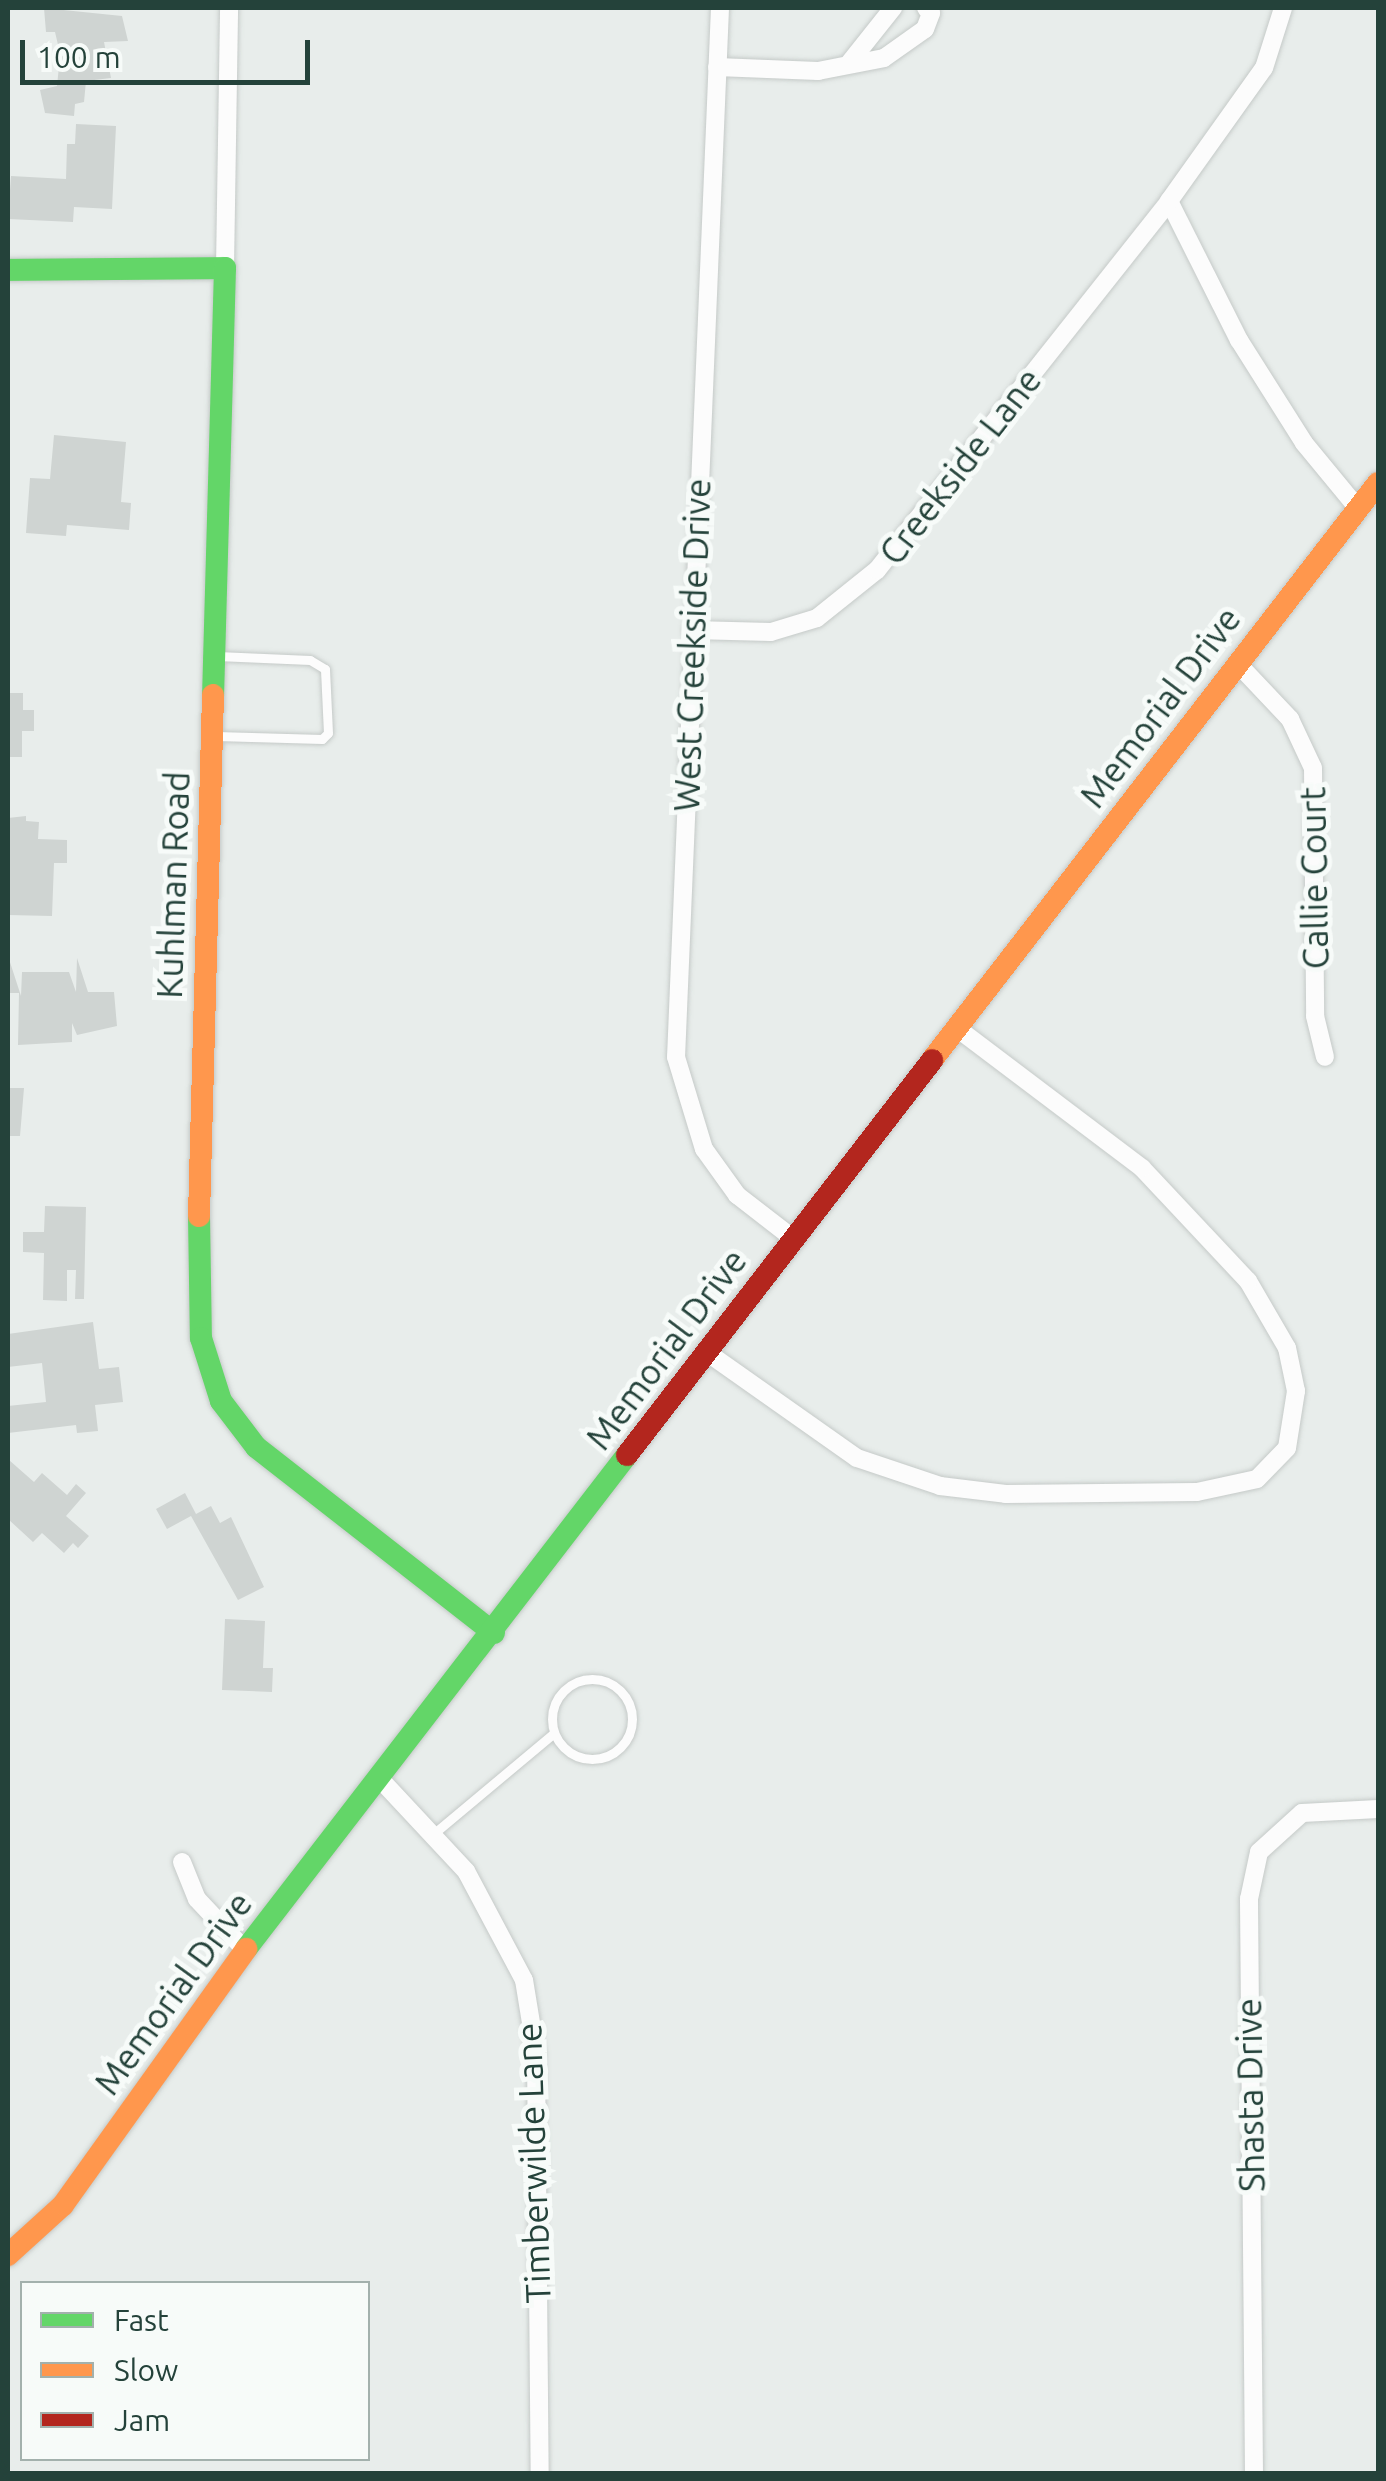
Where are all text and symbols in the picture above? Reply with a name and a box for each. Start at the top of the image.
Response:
scale bar [25,20,315,82]
text: 100 m [37,40,121,74]
street label: Creekside Lane [870,359,1050,573]
street label: West Creekside Drive [665,478,719,812]
street label: Memorial Drive [1071,598,1249,816]
street label: Kuhlman Road [148,771,198,999]
street label: Callie Court [1291,786,1337,970]
street label: Memorial Drive [577,1240,755,1458]
street label: Memorial Drive [85,1884,261,2102]
street label: Shasta Drive [1227,1998,1273,2192]
street label: Timberwilde Lane [507,2022,559,2304]
legend [20,2281,370,2461]
text: Fast [114,2303,169,2337]
text: Slow [114,2353,178,2387]
text: Jam [114,2403,170,2437]

